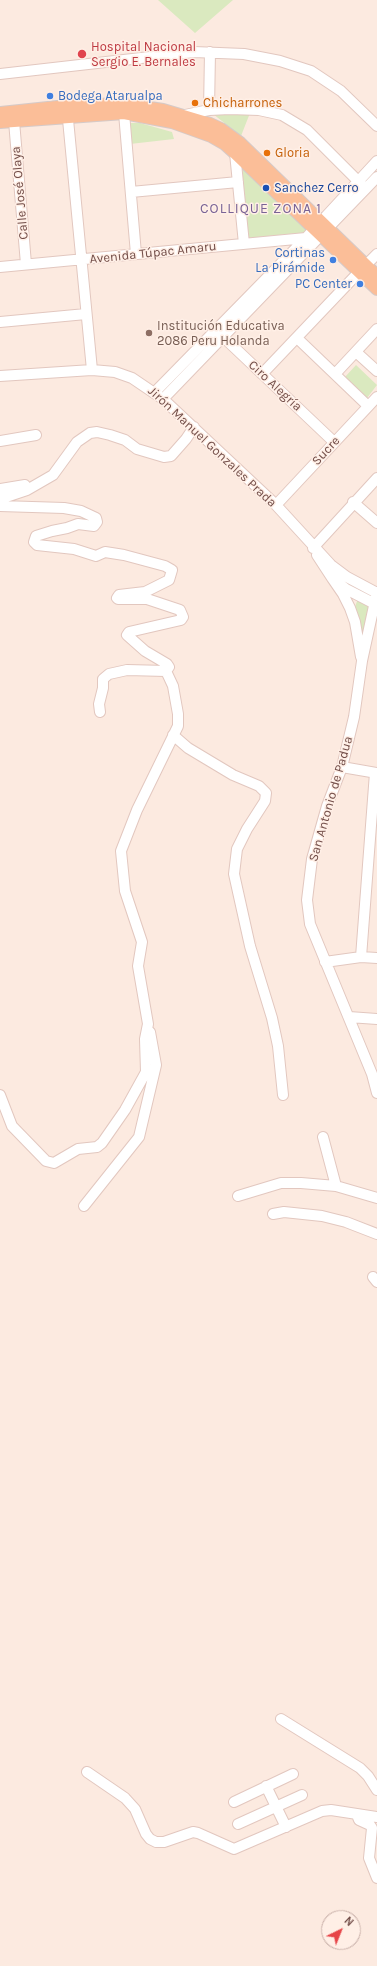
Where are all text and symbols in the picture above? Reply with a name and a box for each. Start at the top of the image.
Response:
place label: Hospital Nacional Sergio E. Bernales [91,39,196,70]
marker: Hospital Nacional Sergio E. Bernales [76,48,88,60]
place label: Bodega Atarualpa [58,88,163,104]
marker: Bodega Atarualpa [45,91,55,101]
place label: Chicharrones [203,95,282,111]
marker: Chicharrones [190,98,200,108]
place label: Gloria [275,145,310,161]
street label: Calle José Olaya [8,146,32,240]
marker: Gloria [262,148,272,158]
place label: Sanchez Cerro [274,180,358,196]
marker: Sanchez Cerro [261,183,271,193]
district label: COLLIQUE ZONA 1 [200,201,322,217]
street label: Avenida Túpac Amaru [89,239,217,267]
place label: Cortinas La Pirámide [255,245,325,276]
marker: Cortinas La Pirámide [328,255,338,265]
place label: PC Center [295,276,352,292]
marker: PC Center [355,279,365,289]
place label: Institución Educativa 2086 Peru Holanda [157,318,285,349]
marker: Institución Educativa 2086 Peru Holanda [144,328,154,338]
street label: Ciro Alegría [245,357,305,415]
street label: Jirón Manuel Gonzales Prada [145,383,279,511]
street label: Sucre [309,433,343,469]
street label: San Antonio de Padua [306,735,356,863]
north arrow [321,1910,361,1950]
text: N [342,1914,356,1929]

